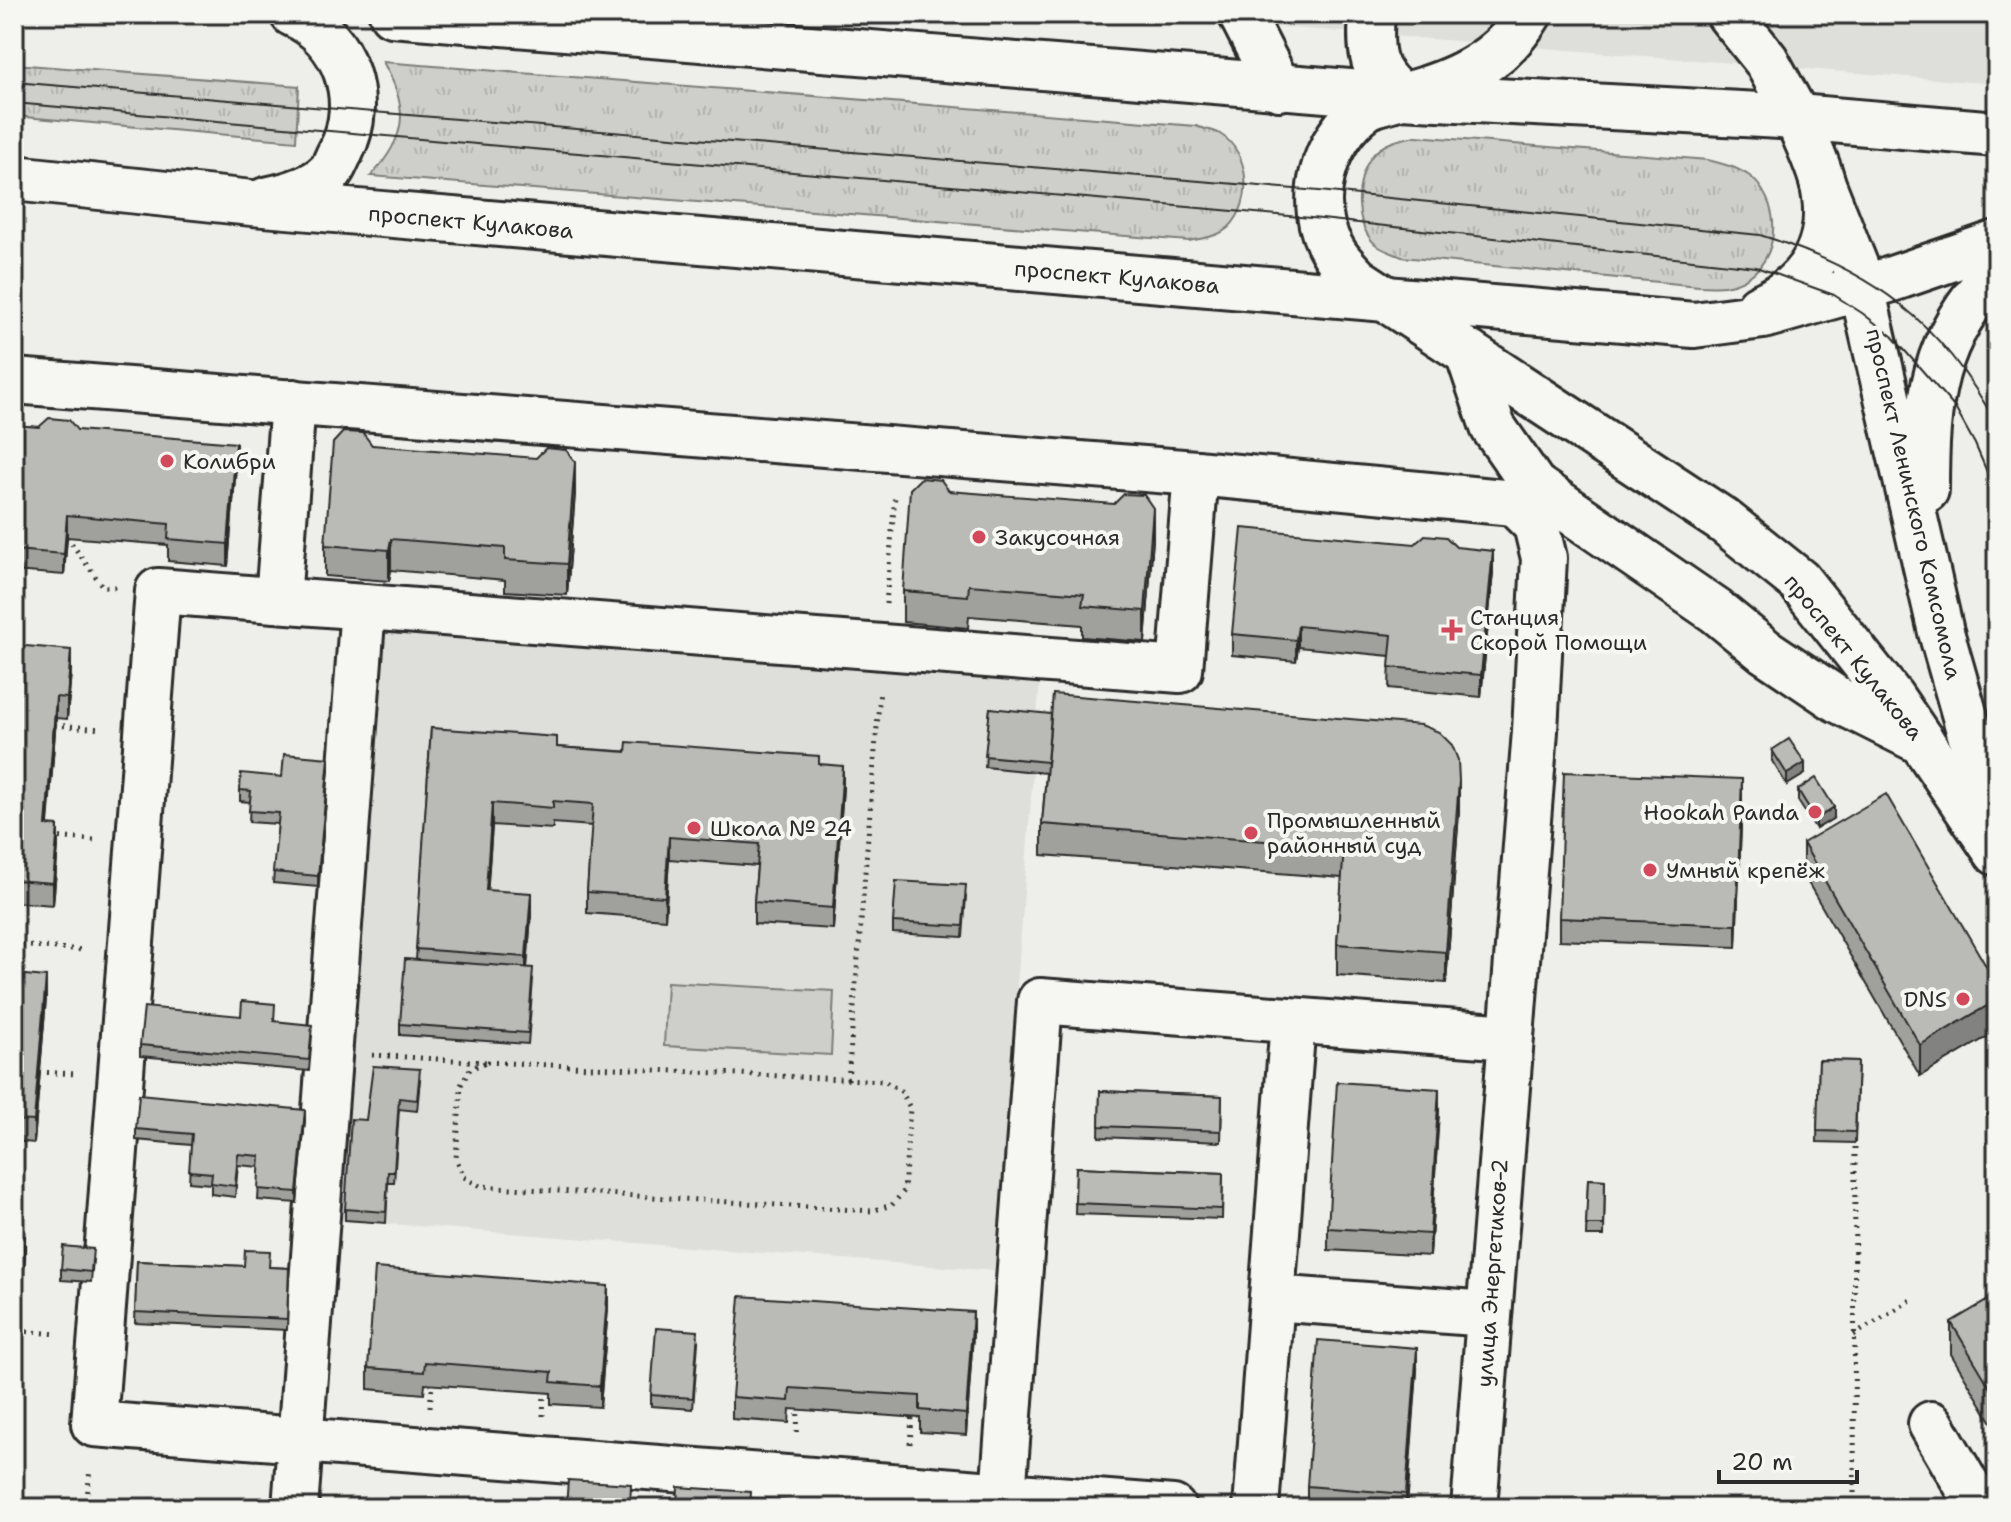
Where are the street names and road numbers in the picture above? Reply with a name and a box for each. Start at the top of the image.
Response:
street label: проспект Кулакова [367,199,575,245]
street label: проспект Кулакова [1013,254,1221,300]
street label: проспект Ленинского Комсомола [1859,326,1969,683]
street label: проспект Кулакова [1778,568,1930,746]
street label: улица Энергетиков-2 [1470,1158,1514,1388]

